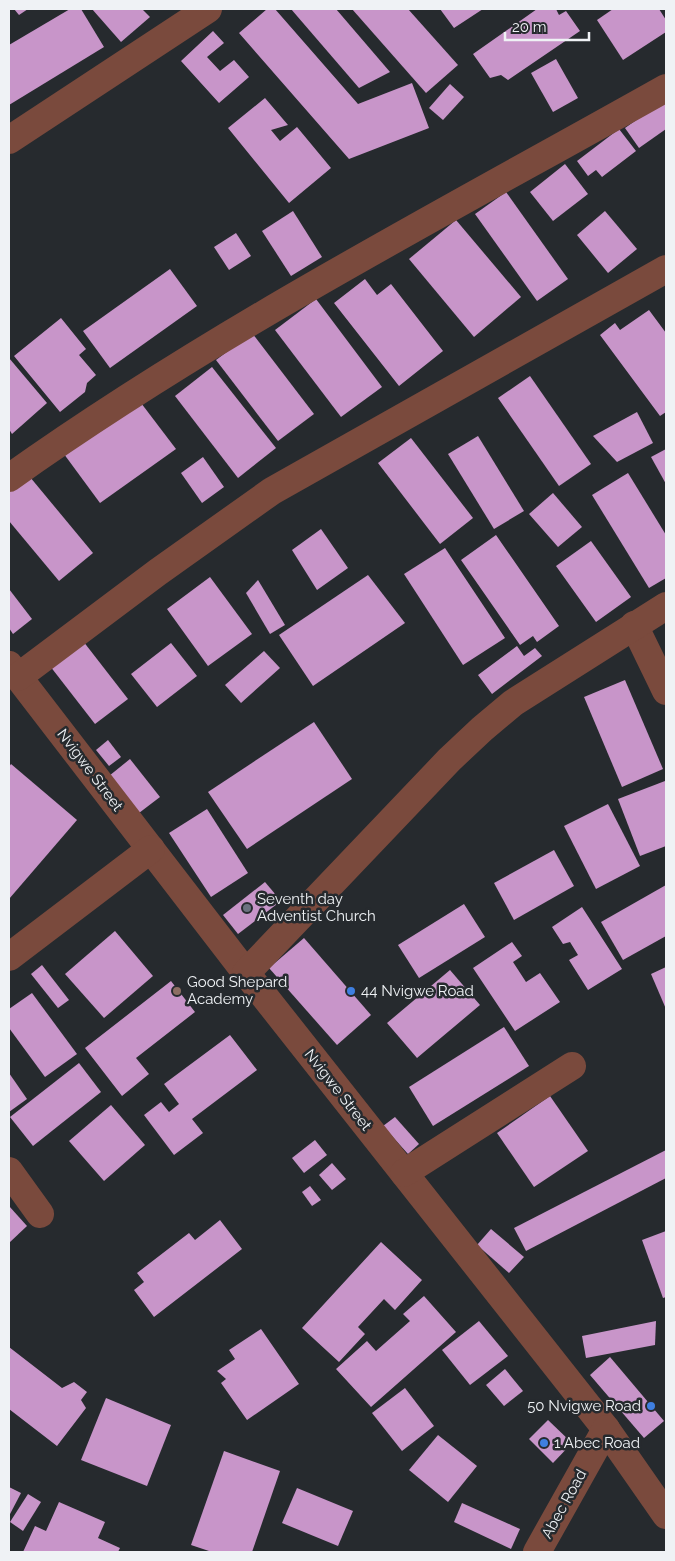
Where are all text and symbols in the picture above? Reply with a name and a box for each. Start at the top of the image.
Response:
scale bar [505,10,589,42]
text: 20 m [512,18,547,36]
street label: Nvigwe Street [53,725,127,815]
place label: Seventh day Adventist Church [257,890,376,925]
marker: Seventh day Adventist Church [241,902,253,914]
place label: Good Shepard Academy [187,973,287,1008]
place label: 44 Nvigwe Road [361,982,474,1000]
marker: Good Shepard Academy [171,985,183,997]
marker: 44 Nvigwe Road [345,985,357,997]
street label: Nvigwe Street [301,1046,375,1134]
place label: 50 Nvigwe Road [527,1397,641,1415]
marker: 50 Nvigwe Road [645,1400,657,1412]
place label: 1 Abec Road [554,1434,640,1452]
marker: 1 Abec Road [538,1437,550,1449]
street label: Abec Road [538,1466,590,1542]

